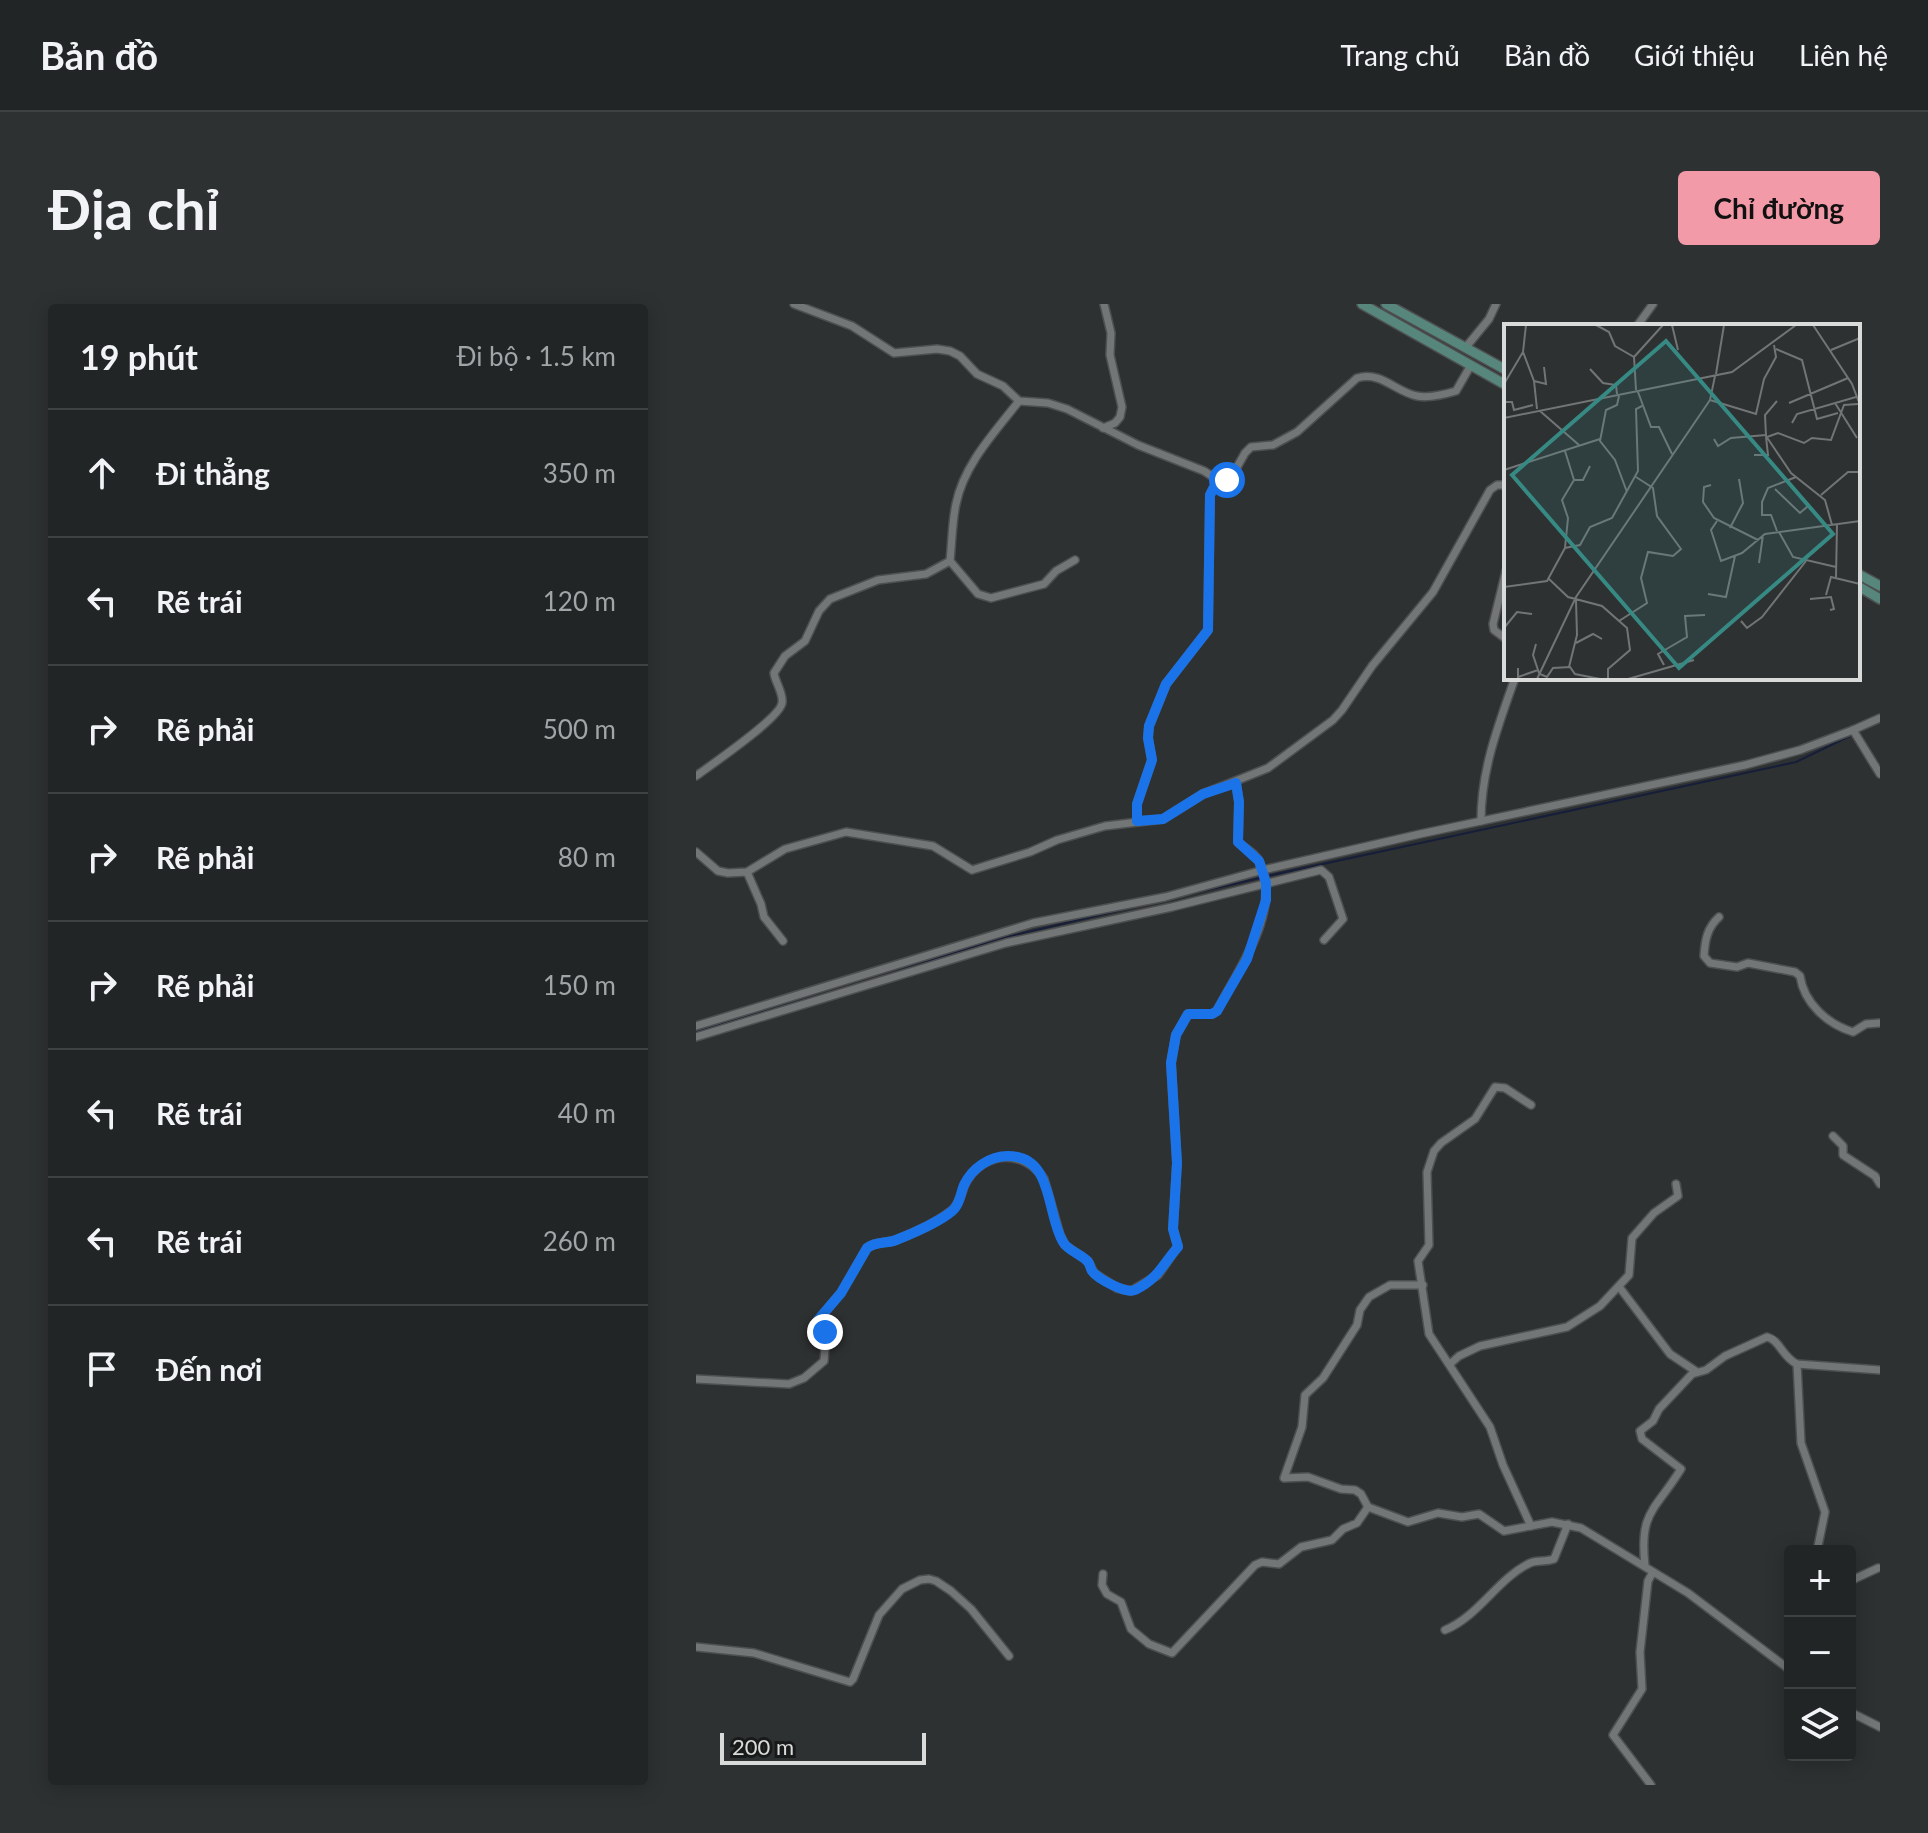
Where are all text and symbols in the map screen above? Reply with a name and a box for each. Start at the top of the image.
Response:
text: Bản đồ [40,32,158,78]
text: Trang chủ [1341,38,1460,72]
text: Bản đồ [1504,38,1590,72]
text: Giới thiệu [1634,38,1755,72]
text: Liên hệ [1799,38,1888,72]
button: Chỉ đường [1678,171,1880,245]
text: Địa chỉ [48,175,220,242]
inset map [1504,324,1860,680]
text: 19 phút [80,336,198,377]
text: Đi bộ · 1.5 km [456,340,616,372]
icon: ahead [80,451,124,495]
text: Đi thẳng [156,455,270,491]
text: 350 m [543,457,616,489]
route start [1209,462,1245,498]
icon: left [80,579,124,623]
text: Rẽ trái [156,583,243,619]
text: 120 m [543,585,616,617]
icon: right [80,707,124,751]
text: Rẽ phải [156,711,254,747]
text: 500 m [543,713,616,745]
icon: right [80,835,124,879]
text: Rẽ phải [156,839,254,875]
text: 80 m [558,841,616,873]
icon: right [80,963,124,1007]
text: Rẽ phải [156,967,254,1003]
text: 150 m [543,969,616,1001]
icon: left [80,1091,124,1135]
text: Rẽ trái [156,1095,243,1131]
text: 40 m [558,1097,616,1129]
icon: left [80,1219,124,1263]
text: Rẽ trái [156,1223,243,1259]
text: 260 m [543,1225,616,1257]
route end [807,1314,843,1350]
icon: arrive [80,1347,124,1391]
text: Đến nơi [156,1351,262,1387]
map controls [1784,1545,1856,1761]
button: + [1784,1545,1856,1617]
button: − [1784,1617,1856,1689]
button: layers [1784,1689,1856,1761]
scale bar [720,1729,926,1765]
text: 200 m [732,1733,794,1760]

